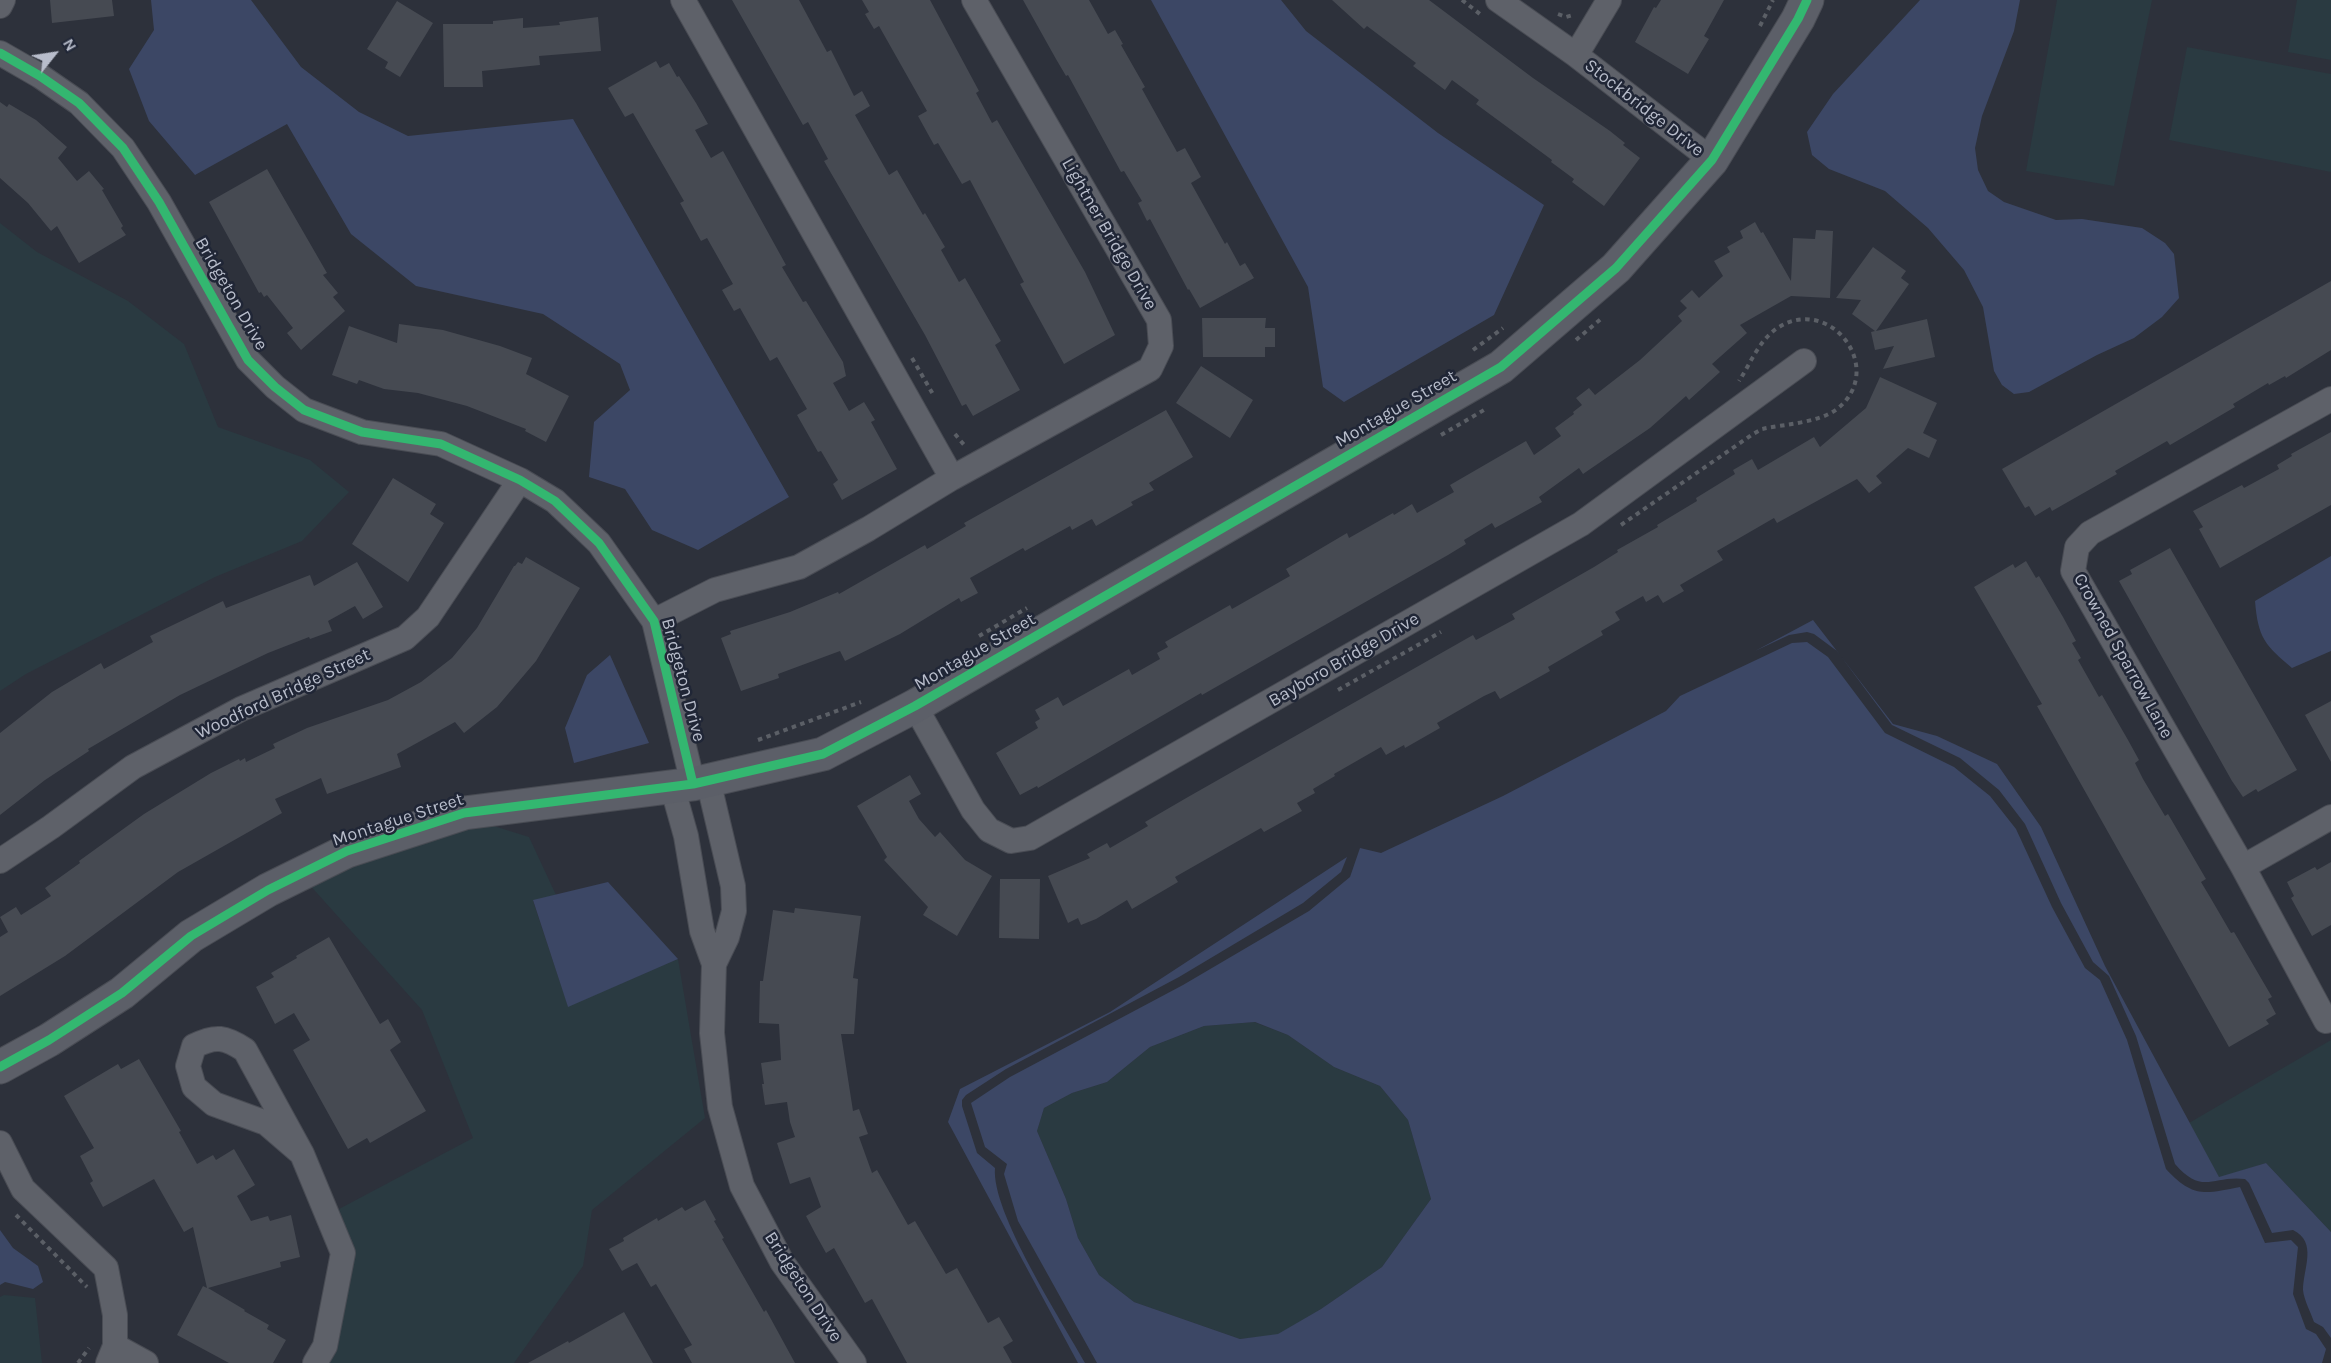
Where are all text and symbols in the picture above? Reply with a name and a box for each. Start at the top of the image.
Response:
north arrow [24,24,84,84]
text: N [59,35,81,54]
street label: Stockbridge Drive [1580,55,1708,161]
street label: Lightner Bridge Drive [1057,154,1161,314]
street label: Bridgeton Drive [190,234,272,354]
street label: Montague Street [1331,365,1461,453]
street label: Crowned Sparrow Lane [2069,570,2177,742]
street label: Montague Street [910,608,1040,696]
street label: Bayboro Bridge Drive [1265,608,1423,712]
street label: Bridgeton Drive [656,616,710,744]
street label: Woodford Bridge Street [192,644,374,744]
street label: Montague Street [330,789,466,851]
street label: Bridgeton Drive [759,1228,847,1346]

